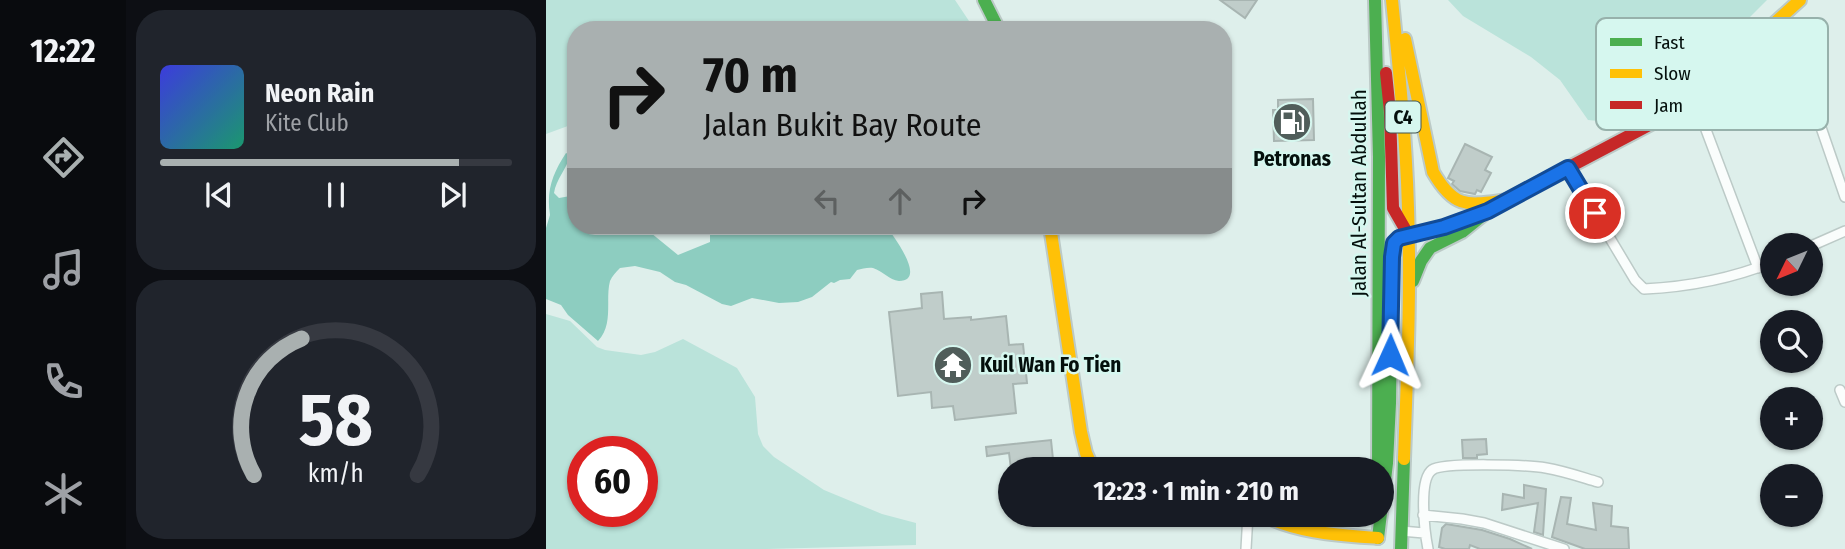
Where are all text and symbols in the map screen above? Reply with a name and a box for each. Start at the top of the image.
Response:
legend [1596,18,1828,130]
text: Fast [1654,31,1685,54]
text: 12:22 [30,32,96,70]
text: 70 m [703,46,798,105]
icon: right [588,49,679,140]
text: Slow [1654,62,1691,85]
text: Neon Rain [265,78,374,109]
street label: Jalan Al-Sultan Abdullah [1346,89,1372,297]
text: Jam [1654,94,1683,117]
fuel station icon: Petronas [1271,101,1313,143]
road number: C4 [1386,102,1420,132]
text: Jalan Bukit Bay Route [703,106,981,144]
text: Kite Club [265,109,349,137]
icon: directions [39,133,88,182]
place label: Petronas [1253,146,1331,172]
icon: previous [200,176,238,214]
icon: pause [317,176,355,214]
icon: next [434,176,472,214]
icon: left [808,182,846,220]
icon: ahead [881,182,919,220]
icon: right [954,182,992,220]
pin [1565,183,1625,243]
icon: arrive [1576,194,1614,232]
north arrow [1760,233,1824,296]
map controls [1760,233,1823,527]
icon: music [39,245,88,294]
button: search [1760,310,1823,373]
position arrow [1353,318,1427,392]
temple icon: Kuil Wan Fo Tien [932,344,974,386]
place label: Kuil Wan Fo Tien [980,352,1121,378]
icon: phone [39,357,88,406]
text: 58 [299,378,373,465]
button: + [1760,387,1823,450]
speed limit sign: 60 [567,436,658,527]
text: km/h [308,459,364,489]
button: − [1760,464,1823,527]
icon: climate [39,469,88,518]
text: 12:23 · 1 min · 210 m [1093,476,1299,507]

